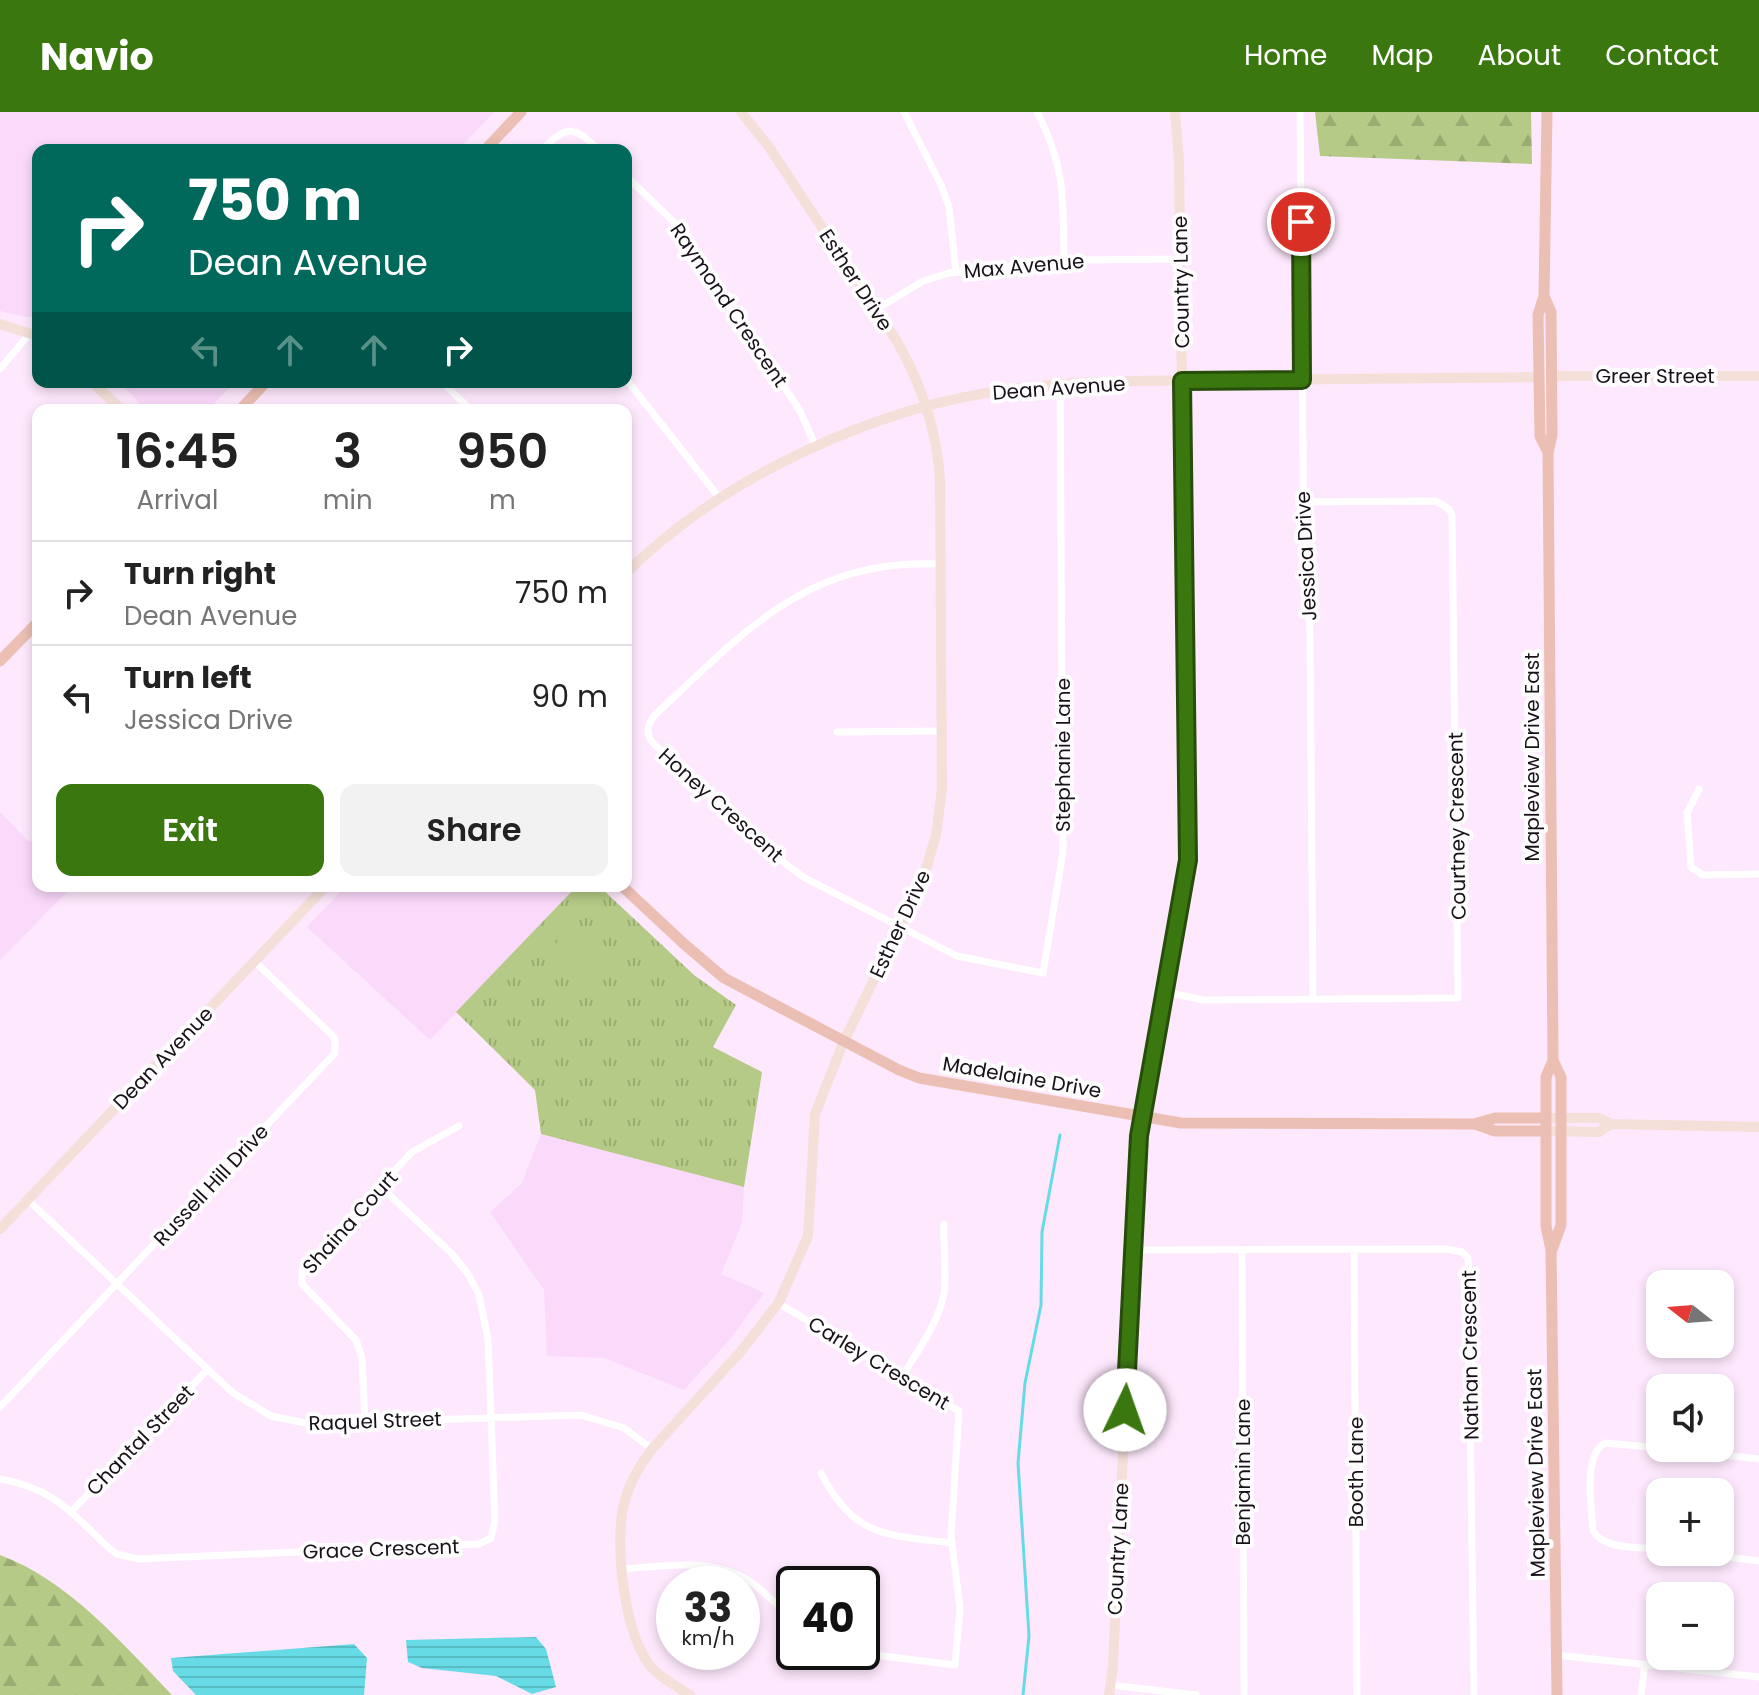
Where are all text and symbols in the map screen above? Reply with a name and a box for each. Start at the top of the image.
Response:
text: Navio [40,30,154,83]
text: Home [1244,36,1327,75]
text: Map [1371,36,1433,75]
text: About [1477,36,1561,75]
text: Contact [1605,36,1719,75]
text: 750 m [188,161,362,240]
icon: right [56,176,160,280]
pin [1267,188,1335,256]
icon: arrive [1279,200,1323,244]
street label: Country Lane [1166,215,1196,349]
street label: Raymond Crescent [664,217,794,393]
street label: Esther Drive [813,224,899,336]
text: Dean Avenue [188,237,428,288]
street label: Max Avenue [963,247,1085,285]
icon: left [184,328,228,372]
icon: ahead [268,328,312,372]
icon: ahead [352,328,396,372]
icon: right [436,328,480,372]
street label: Greer Street [1595,362,1715,390]
street label: Dean Avenue [992,369,1126,407]
text: 16:45 [116,418,239,485]
text: 3 [333,418,362,485]
text: 950 [456,418,548,485]
text: Arrival [136,482,218,518]
text: min [323,482,373,518]
text: m [489,482,516,518]
street label: Jessica Drive [1289,490,1323,622]
text: Turn right [124,552,276,595]
icon: right [56,571,100,615]
text: 750 m [515,571,608,614]
text: Dean Avenue [124,598,297,634]
street label: Mapleview Drive East [1518,653,1546,861]
text: Turn left [124,656,252,699]
icon: left [56,675,100,719]
text: 90 m [531,675,608,718]
street label: Stephanie Lane [1049,678,1077,832]
text: Jessica Drive [124,702,293,738]
street label: Courtney Crescent [1441,732,1473,920]
street label: Honey Crescent [653,741,789,869]
button: Exit [56,784,324,876]
button: Share [340,784,608,876]
street label: Esther Drive [863,865,937,983]
street label: Dean Avenue [107,1000,219,1116]
street label: Madelaine Drive [940,1049,1104,1105]
street label: Russell Hill Drive [147,1118,275,1252]
street label: Shaina Court [296,1164,404,1280]
street label: Nathan Crescent [1455,1270,1485,1440]
north arrow [1646,1270,1734,1358]
map controls [1646,1270,1734,1670]
street label: Carley Crescent [803,1310,955,1416]
position arrow [1083,1368,1167,1452]
street label: Mapleview Drive East [1520,1368,1552,1578]
button: sound [1646,1374,1734,1462]
street label: Chantal Street [80,1378,200,1502]
street label: Benjamin Lane [1229,1399,1257,1545]
street label: Raquel Street [308,1405,442,1437]
street label: Booth Lane [1342,1417,1370,1527]
button: + [1646,1478,1734,1566]
street label: Country Lane [1101,1482,1135,1616]
street label: Grace Crescent [302,1532,460,1566]
speed limit sign: 40 [776,1566,880,1670]
text: 33 [684,1580,732,1636]
button: − [1646,1582,1734,1670]
text: km/h [681,1624,735,1652]

